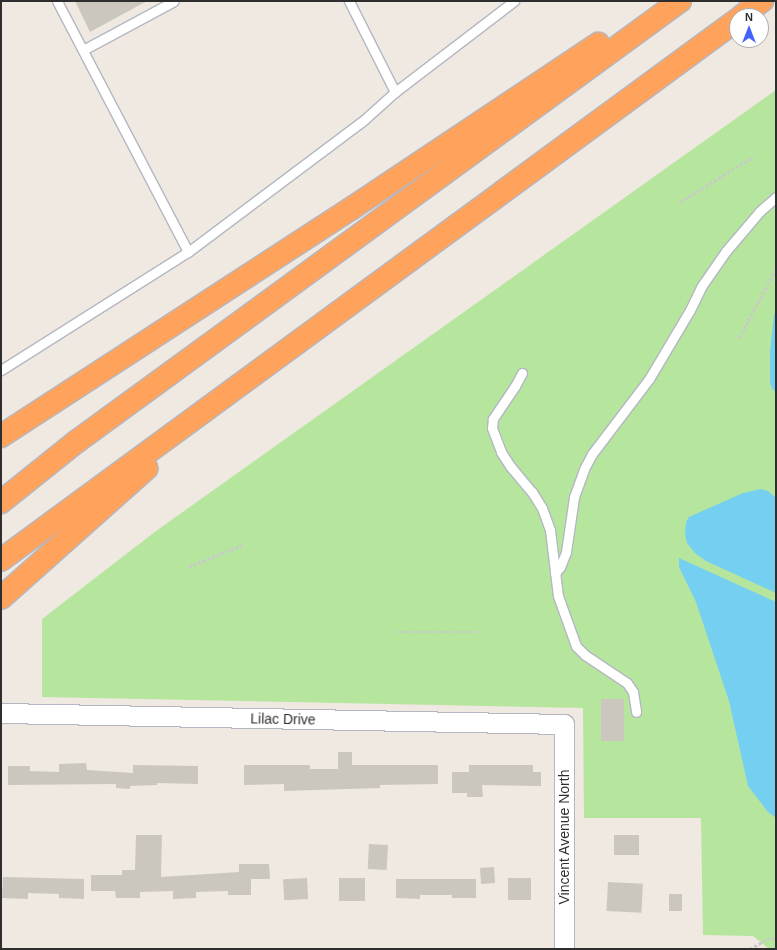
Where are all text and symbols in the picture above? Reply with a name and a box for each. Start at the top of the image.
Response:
north arrow [729,8,769,48]
text: N [745,11,753,23]
street label: Lilac Drive [250,710,316,728]
street label: Vincent Avenue North [556,769,572,905]

